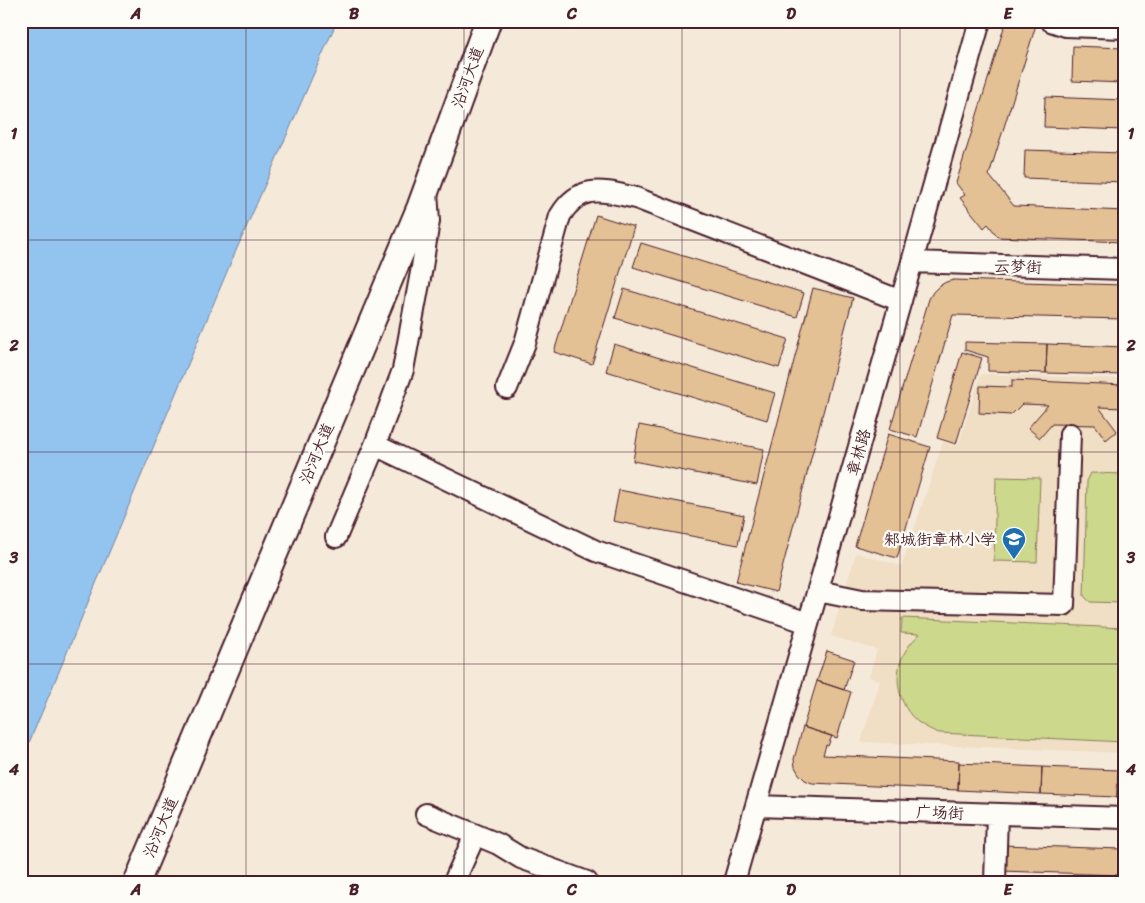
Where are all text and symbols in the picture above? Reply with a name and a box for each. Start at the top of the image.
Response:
text: A [130,0,141,28]
text: B [349,0,360,28]
text: C [566,0,578,28]
text: D [786,0,796,28]
text: E [1004,0,1014,28]
street label: 沿河大道 [443,42,492,112]
text: 1 [11,119,18,148]
text: 1 [1128,119,1135,148]
street label: 云梦街 [993,251,1042,282]
text: 2 [8,331,19,360]
text: 2 [1125,331,1136,360]
street label: 沿河大道 [291,418,342,488]
street label: 章林路 [838,425,879,479]
place label: 邾城街章林小学 [884,525,996,554]
school or university icon: 邾城街章林小学 [1001,526,1027,560]
text: 3 [9,543,19,572]
text: 3 [1126,543,1136,572]
text: 4 [8,755,19,784]
text: 4 [1125,755,1136,784]
street label: 沿河大道 [135,792,186,862]
street label: 广场街 [915,797,964,828]
text: A [130,875,141,903]
text: B [349,875,360,903]
text: C [566,875,578,903]
text: D [786,875,796,903]
text: E [1004,875,1014,903]

